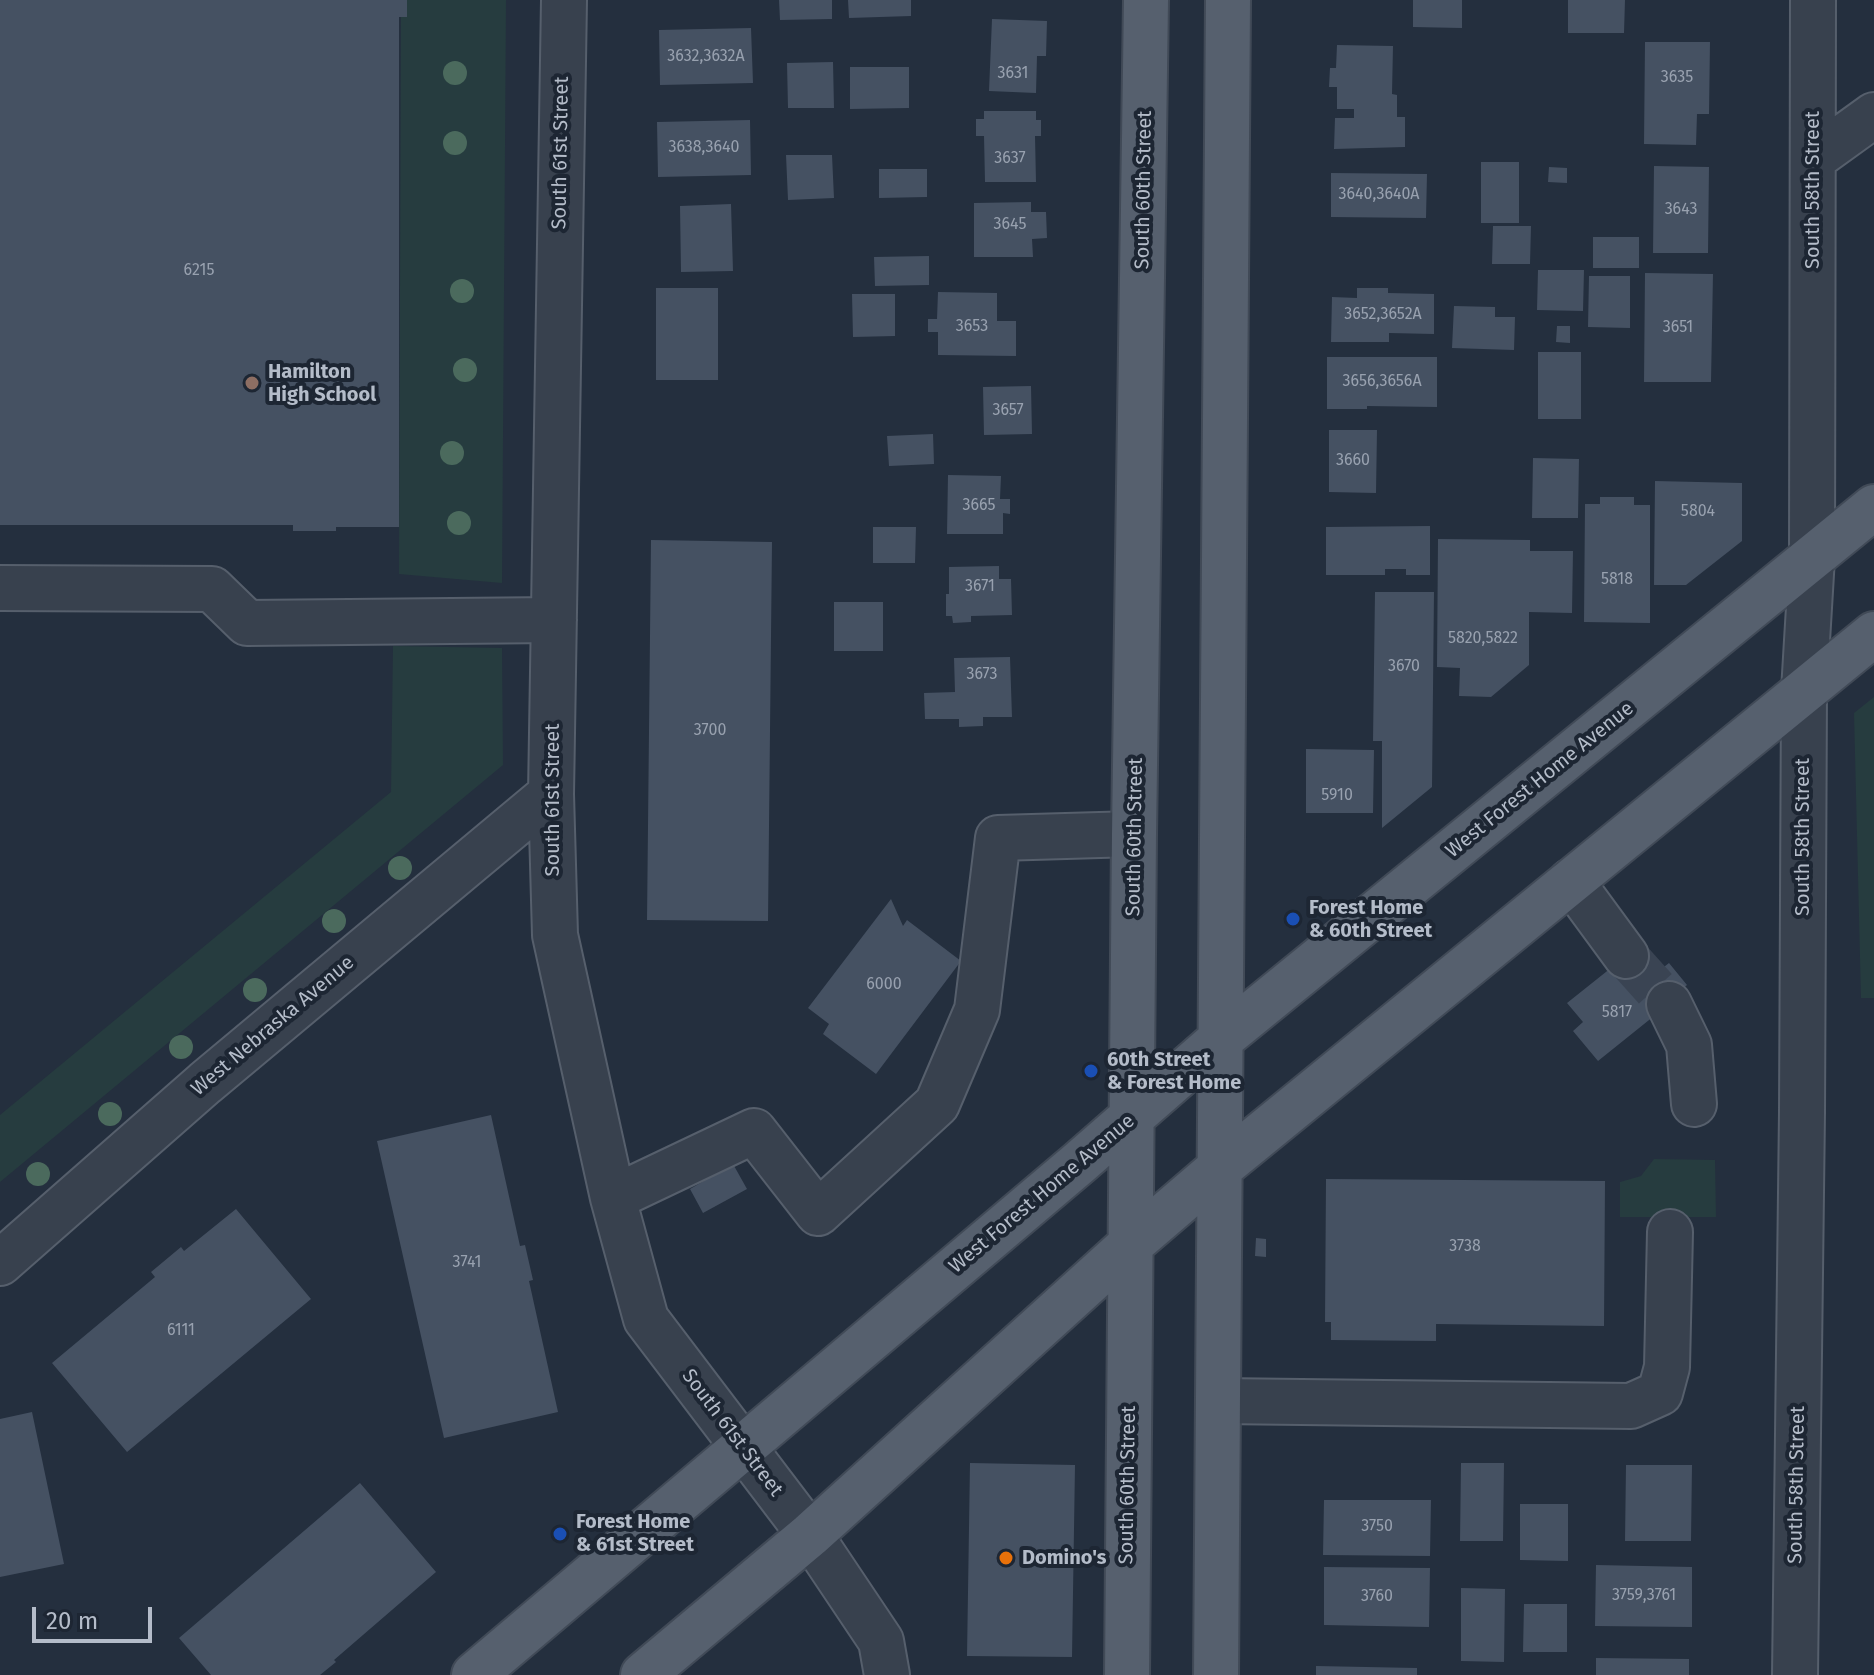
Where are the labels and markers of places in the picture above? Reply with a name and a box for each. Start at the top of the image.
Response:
place label: Hamilton High School [268,360,376,407]
marker: Hamilton High School [243,374,261,392]
place label: Forest Home & 60th Street [1309,896,1432,943]
marker: Forest Home & 60th Street [1284,910,1302,928]
place label: 60th Street & Forest Home [1107,1048,1241,1095]
marker: 60th Street & Forest Home [1082,1062,1100,1080]
place label: Forest Home & 61st Street [576,1510,694,1557]
marker: Forest Home & 61st Street [551,1525,569,1543]
place label: Domino's [1022,1546,1106,1570]
marker: Domino's [997,1549,1015,1567]

